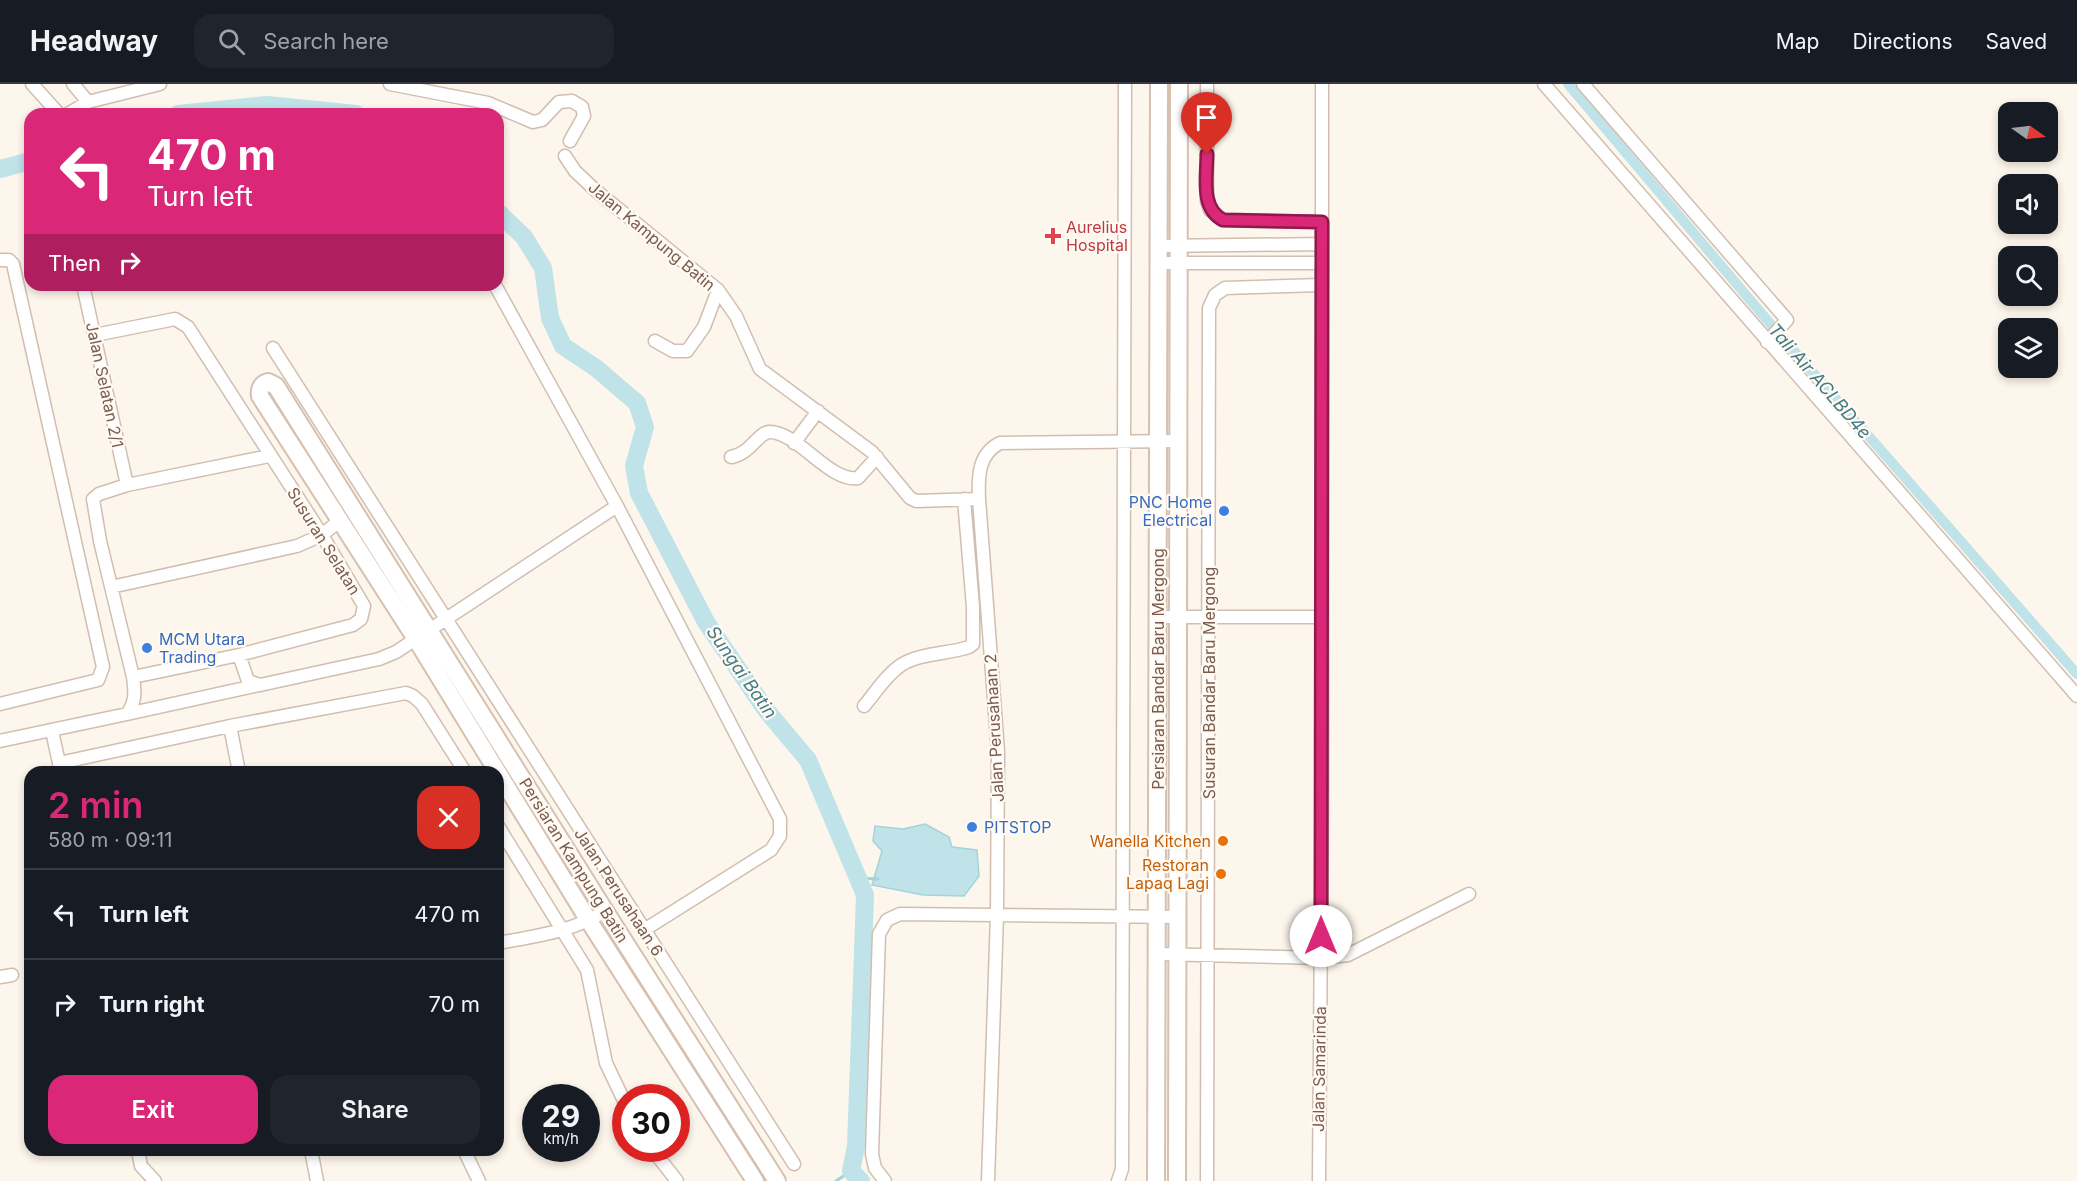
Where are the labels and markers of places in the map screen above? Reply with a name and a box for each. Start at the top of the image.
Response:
pin [1181,92,1232,154]
place label: Aurelius Hospital [1066,217,1128,255]
marker: Aurelius Hospital [1044,227,1062,245]
place label: PNC Home Electrical [1129,492,1212,530]
marker: PNC Home Electrical [1217,504,1231,518]
place label: MCM Utara Trading [159,629,245,667]
marker: MCM Utara Trading [140,641,154,655]
place label: PITSTOP [984,817,1051,837]
marker: PITSTOP [965,820,979,834]
place label: Wanella Kitchen [1090,831,1211,851]
marker: Wanella Kitchen [1216,834,1230,848]
place label: Restoran Lapaq Lagi [1126,855,1209,893]
marker: Restoran Lapaq Lagi [1214,867,1228,881]

